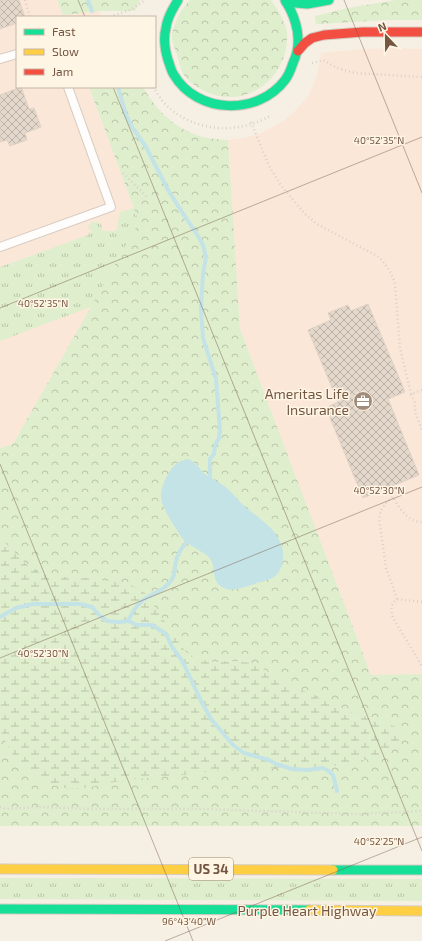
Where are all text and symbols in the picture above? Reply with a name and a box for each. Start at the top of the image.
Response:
legend [16,16,156,88]
north arrow [366,16,406,56]
text: N [376,19,388,34]
text: Fast [52,24,76,38]
text: Slow [52,44,79,58]
text: Jam [52,64,73,78]
text: 40°52'35"N [354,134,404,146]
text: 40°52'35"N [18,297,68,309]
place label: Ameritas Life Insurance [265,385,349,418]
office icon: Ameritas Life Insurance [352,390,374,412]
text: 40°52'30"N [353,484,405,496]
text: 40°52'30"N [17,647,69,659]
text: 40°52'25"N [354,835,404,847]
road number: US 34 [189,858,233,880]
street label: Purple Heart Highway [238,902,377,919]
text: 96°43'40"W [162,915,216,927]

